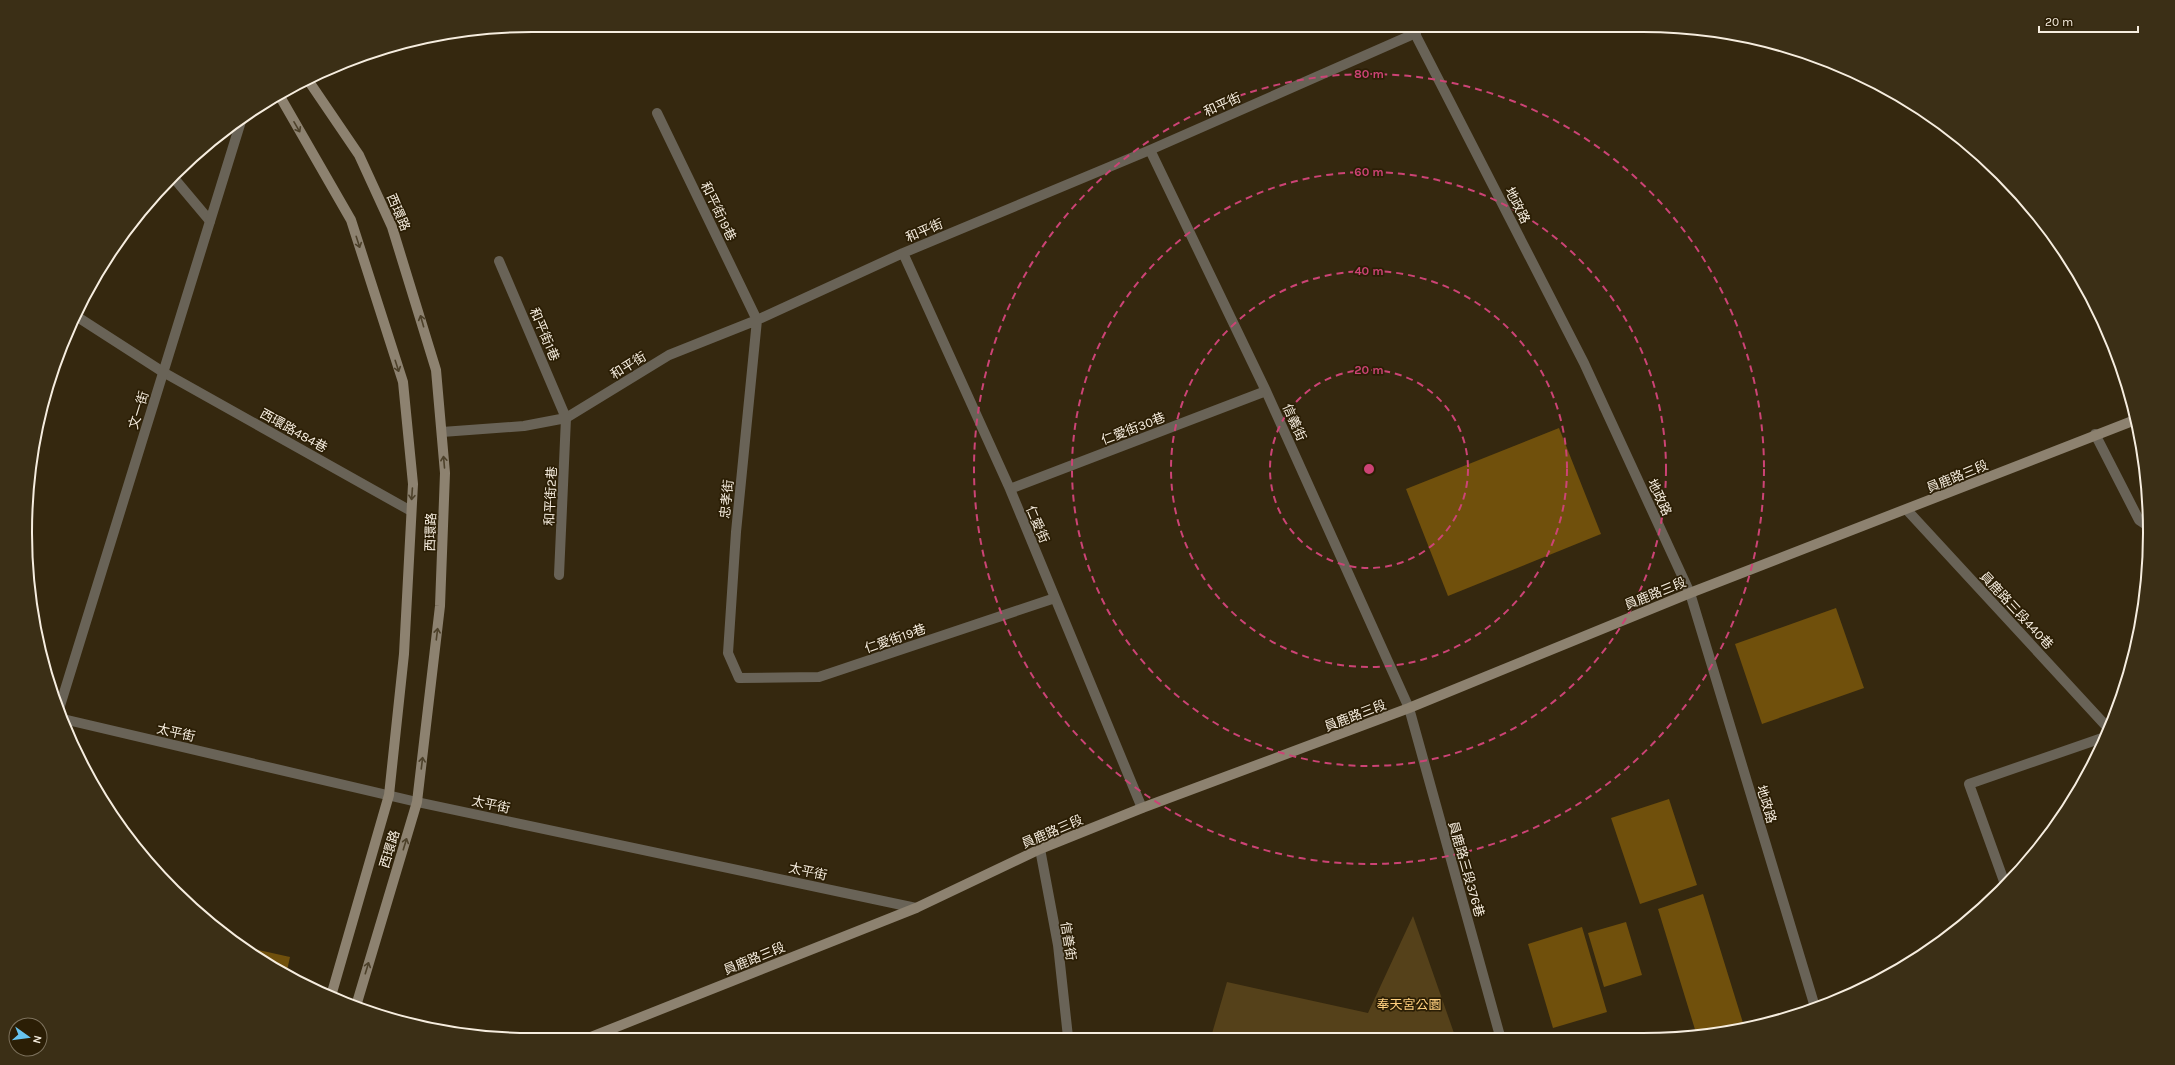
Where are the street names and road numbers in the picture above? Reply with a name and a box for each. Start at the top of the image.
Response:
street label: 和平街 [1201,90,1243,119]
street label: 和平街19巷 [698,179,739,243]
street label: 地政路 [1502,184,1533,226]
street label: 西環路 [384,191,413,233]
street label: 和平街 [903,216,945,245]
street label: 和平街1巷 [527,305,562,363]
street label: 和平街 [608,349,649,382]
street label: 文一街 [126,389,151,431]
street label: 信義街 [1280,401,1309,443]
street label: 西環路484巷 [258,406,330,455]
street label: 仁愛街30巷 [1099,409,1167,448]
street label: 員鹿路三段 [1924,457,1990,496]
street label: 和平街2巷 [541,466,560,526]
street label: 地政路 [1645,476,1675,518]
street label: 忠孝街 [717,479,736,519]
street label: 仁愛街 [1023,503,1052,545]
street label: 西環路 [422,512,439,552]
street label: 員鹿路三段440巷 [1977,569,2056,652]
street label: 員鹿路三段 [1622,574,1688,613]
street label: 仁愛街19巷 [863,621,928,656]
street label: 員鹿路三段 [1322,697,1388,734]
street label: 太平街 [155,721,197,744]
street label: 地政路 [1754,783,1779,825]
street label: 太平街 [470,793,512,816]
street label: 員鹿路三段 [1019,812,1085,851]
street label: 員鹿路三段376巷 [1446,819,1487,919]
street label: 西環路 [377,828,402,870]
street label: 太平街 [787,860,829,883]
street label: 信善街 [1058,921,1079,962]
street label: 員鹿路三段 [721,939,787,978]

